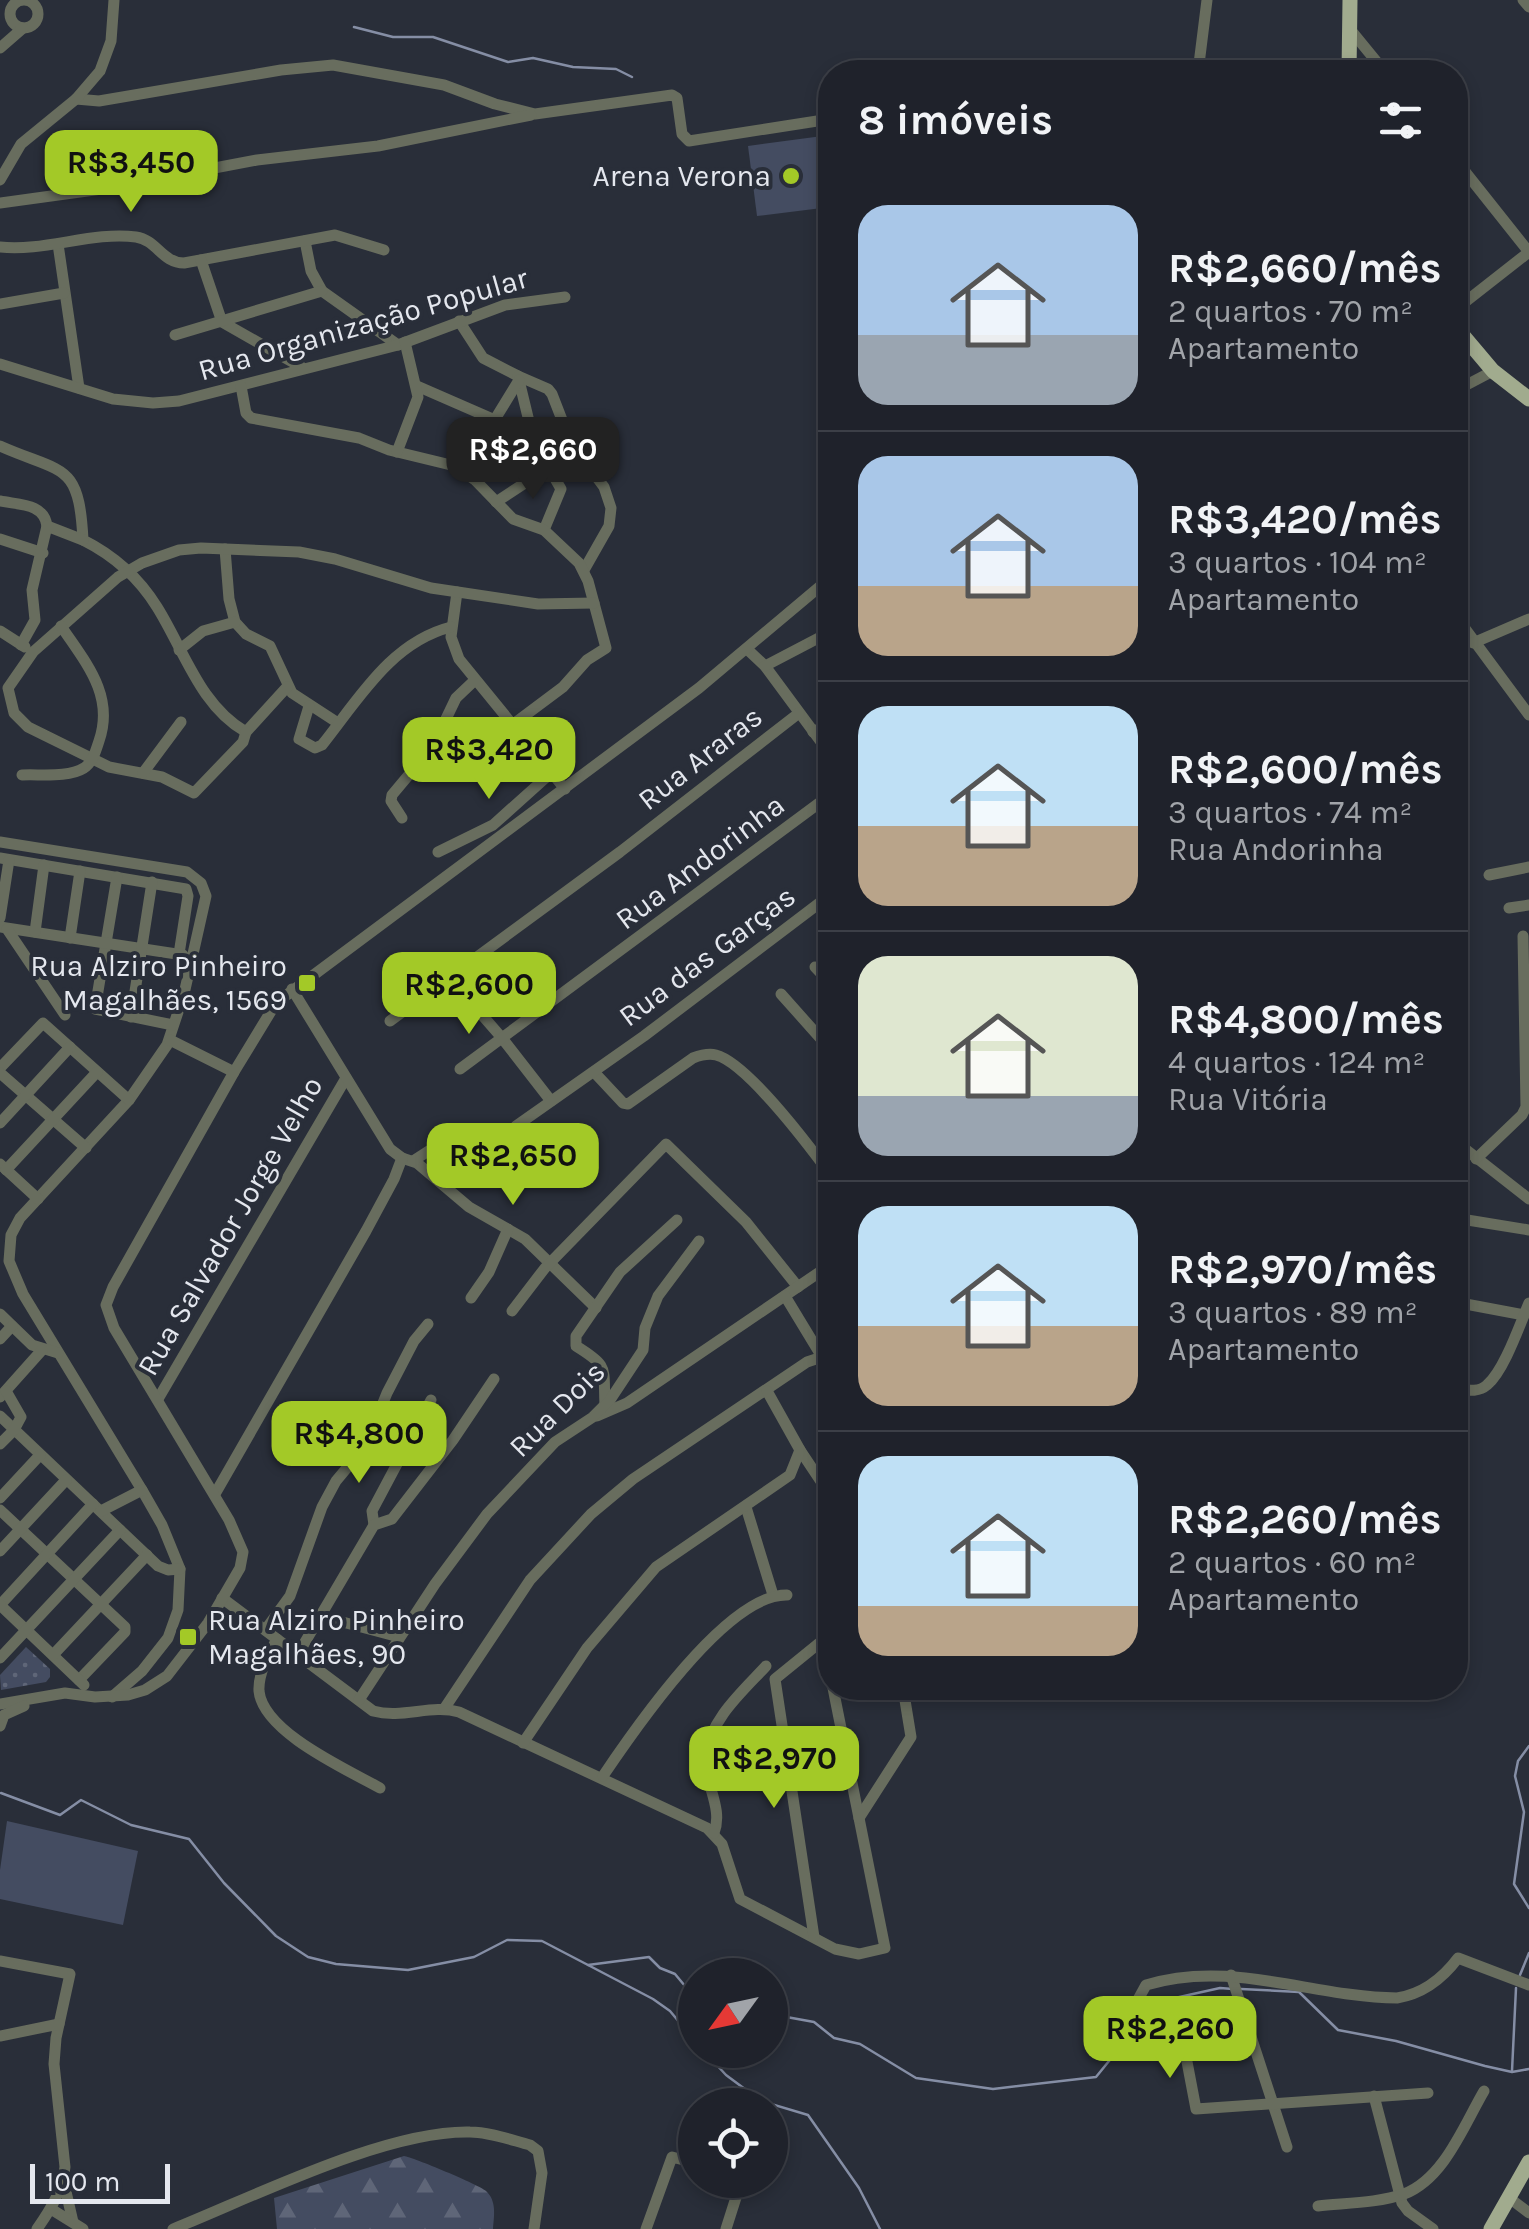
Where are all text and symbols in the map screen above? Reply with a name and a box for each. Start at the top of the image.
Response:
icon: filters [1373,93,1428,148]
text: 8 imóveis [858,95,1053,145]
pin: R$3,450 [39,130,223,215]
text: R$3,450 [67,144,195,181]
place label: Arena Verona [593,158,771,194]
marker: Arena Verona [780,165,802,187]
text: R$2,660/mês [1168,243,1442,293]
icon: home [938,245,1058,365]
street label: Rua Organização Popular [194,260,532,388]
text: 2 quartos · 70 m² [1168,293,1413,330]
text: Apartamento [1168,330,1359,367]
pin: R$2,660 [441,417,625,502]
text: R$2,660 [468,431,598,468]
text: R$3,420/mês [1168,494,1442,544]
icon: home [938,496,1058,616]
text: 3 quartos · 104 m² [1168,544,1427,581]
text: Apartamento [1168,581,1359,618]
street label: Rua Araras [631,698,769,818]
pin: R$3,420 [397,717,581,802]
text: R$3,420 [424,731,554,768]
text: R$2,600/mês [1168,744,1443,794]
icon: home [938,746,1058,866]
street label: Rua Andorinha [608,787,792,937]
text: 3 quartos · 74 m² [1168,794,1412,831]
text: Rua Andorinha [1168,831,1384,868]
street label: Rua das Garças [612,878,802,1034]
place label: Rua Alziro Pinheiro Magalhães, 1569 [30,948,287,1018]
pin: R$2,600 [377,952,561,1037]
text: R$2,600 [404,966,534,1003]
marker: Rua Alziro Pinheiro Magalhães, 1569 [296,972,318,994]
text: R$4,800/mês [1168,994,1444,1044]
icon: home [938,996,1058,1116]
text: 4 quartos · 124 m² [1168,1044,1425,1081]
street label: Rua Salvador Jorge Velho [130,1070,330,1382]
text: Rua Vitória [1168,1081,1328,1118]
pin: R$2,650 [421,1123,605,1208]
text: R$2,650 [449,1137,577,1174]
text: R$2,970/mês [1168,1244,1437,1294]
icon: home [938,1246,1058,1366]
text: 3 quartos · 89 m² [1168,1294,1418,1331]
text: Apartamento [1168,1331,1359,1368]
street label: Rua Dois [501,1353,613,1465]
pin: R$4,800 [267,1401,451,1486]
text: R$4,800 [294,1415,424,1452]
text: R$2,260/mês [1168,1494,1442,1544]
icon: home [938,1496,1058,1616]
text: 2 quartos · 60 m² [1168,1544,1416,1581]
text: Apartamento [1168,1581,1359,1618]
place label: Rua Alziro Pinheiro Magalhães, 90 [208,1602,465,1672]
marker: Rua Alziro Pinheiro Magalhães, 90 [177,1626,199,1648]
pin: R$2,970 [682,1726,866,1811]
text: R$2,970 [711,1740,837,1777]
north arrow [678,1958,788,2068]
map controls [678,1958,788,2198]
pin: R$2,260 [1078,1996,1262,2081]
text: R$2,260 [1105,2010,1235,2047]
button: locate [678,2088,788,2198]
scale bar [30,2159,170,2204]
text: 100 m [45,2165,120,2198]

